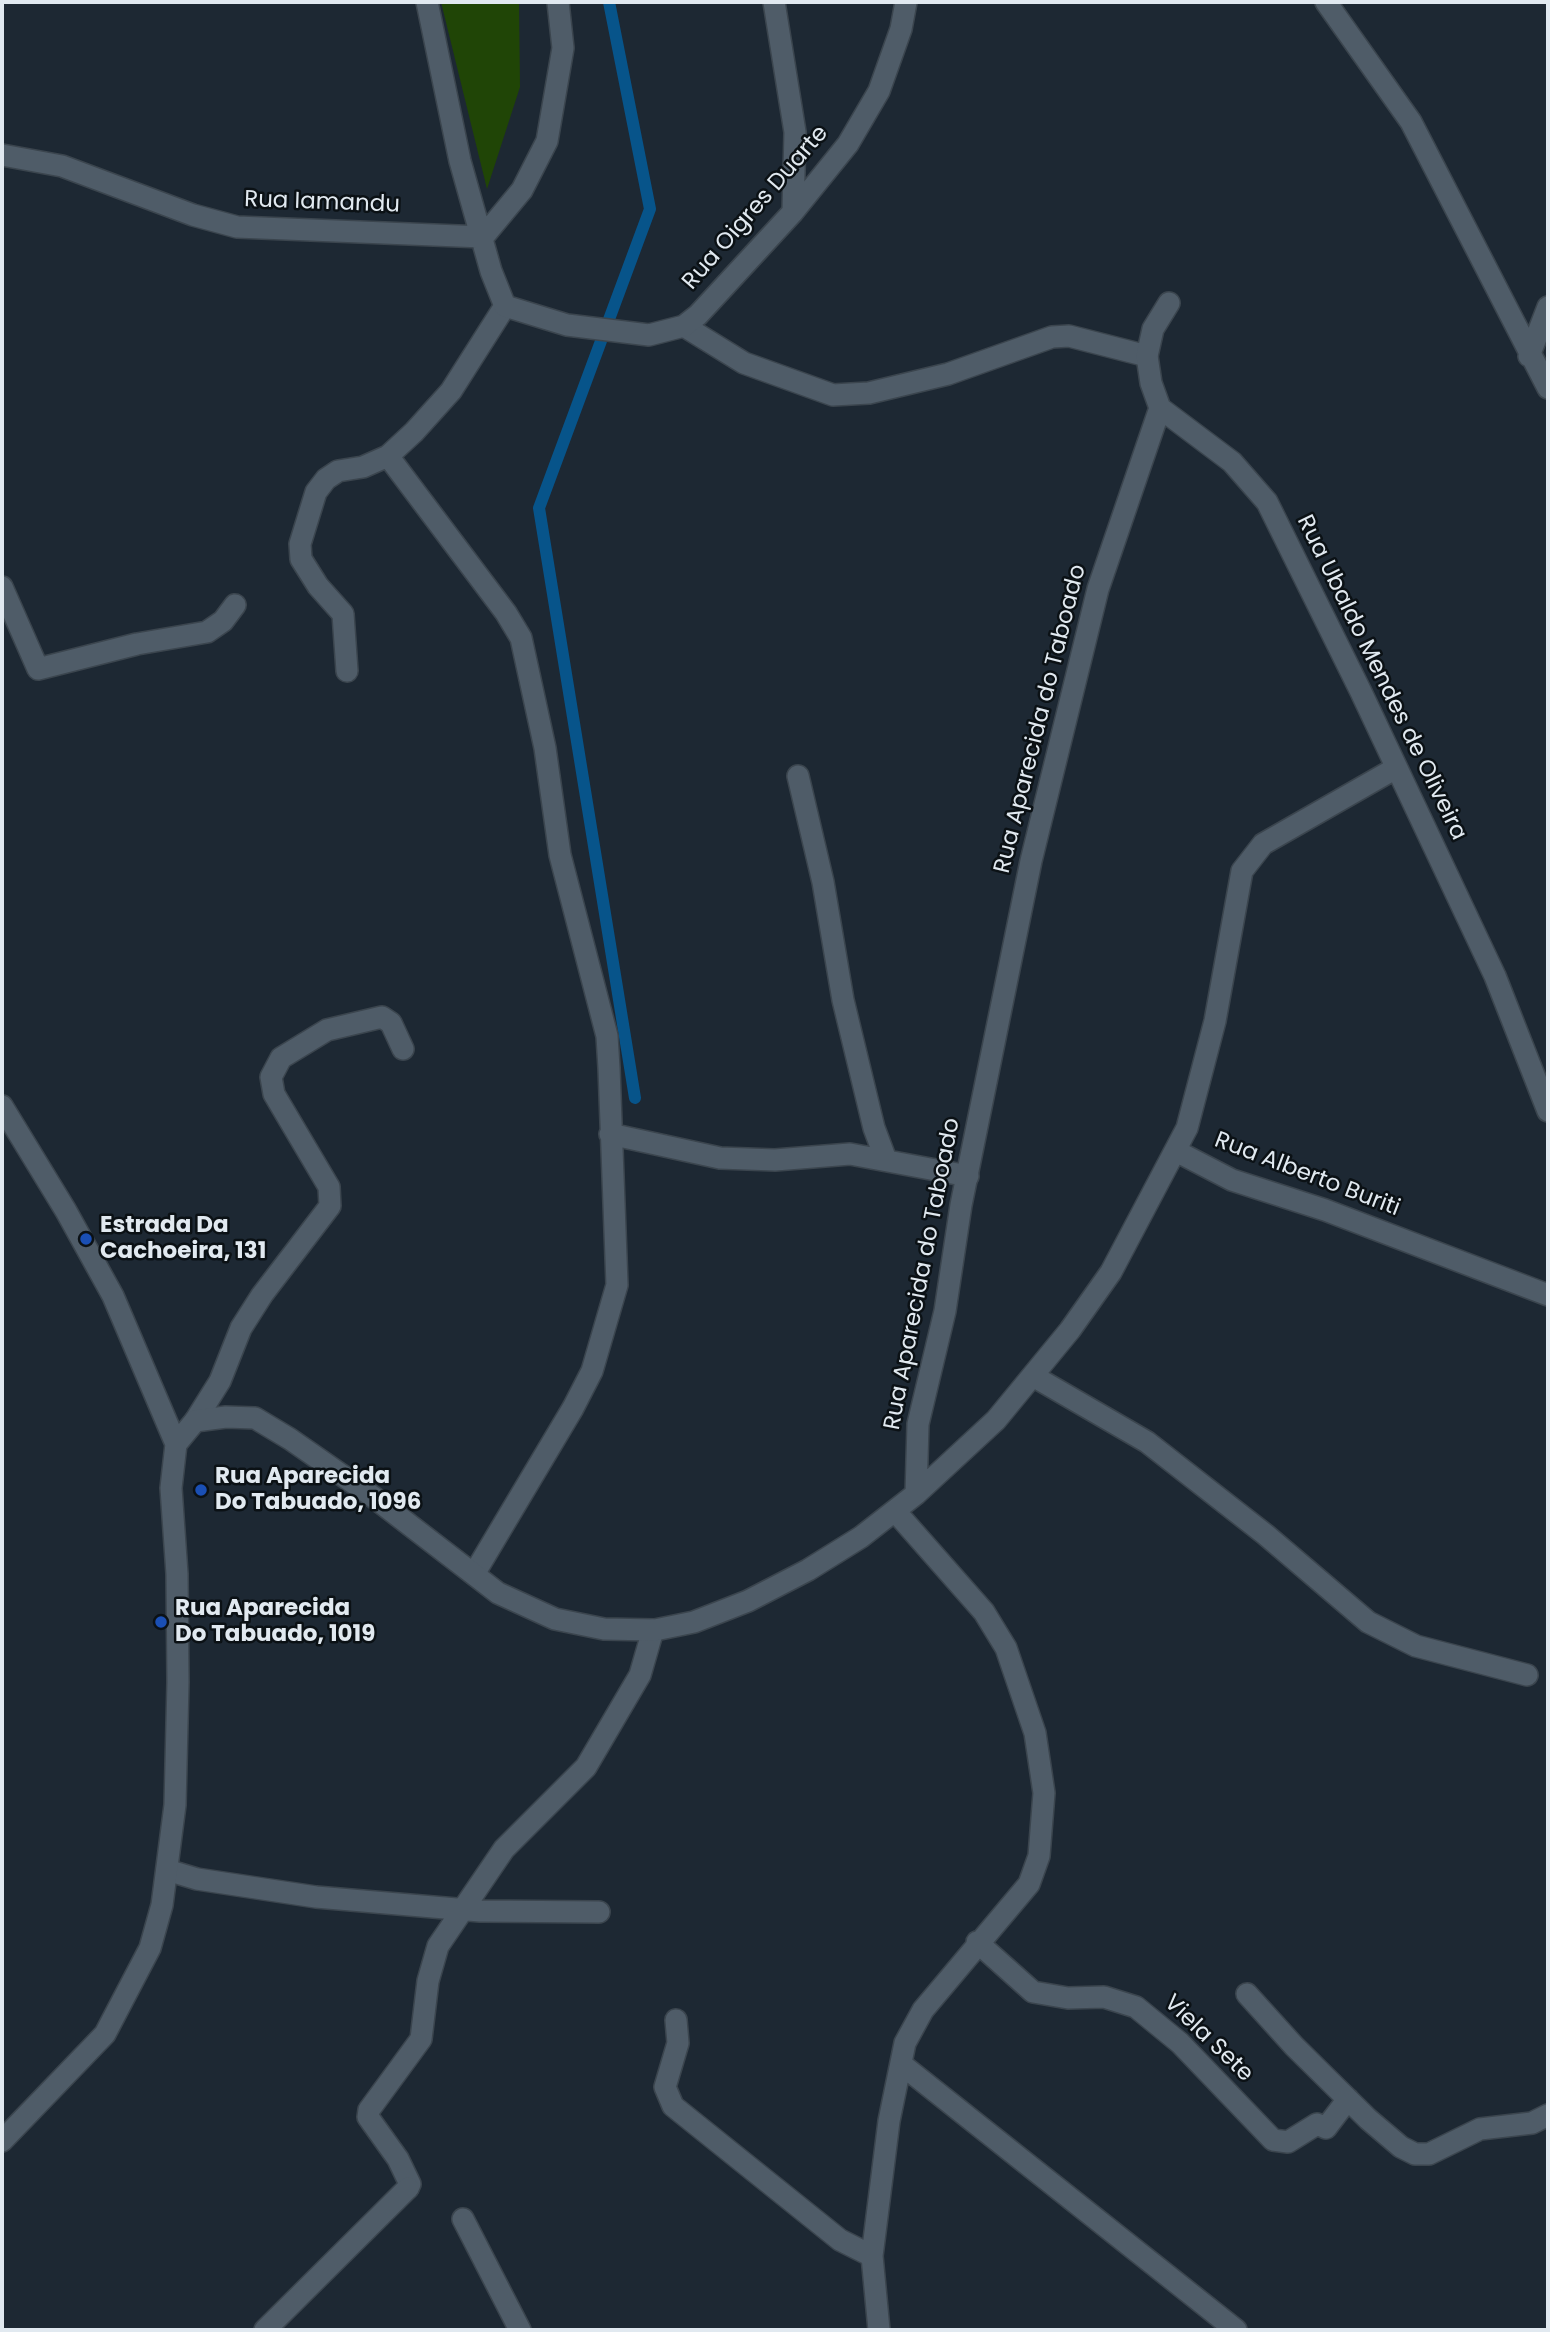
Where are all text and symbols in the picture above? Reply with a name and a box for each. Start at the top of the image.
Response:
street label: Rua Oigres Duarte [677,120,835,296]
street label: Rua Iamandu [244,186,400,220]
street label: Rua Ubaldo Mendes de Oliveira [1290,511,1472,845]
street label: Rua Aparecida do Taboado [989,562,1093,876]
street label: Rua Aparecida do Taboado [879,1116,967,1432]
street label: Rua Alberto Buriti [1210,1127,1404,1223]
place label: Estrada Da Cachoeira, 131 [100,1212,266,1266]
marker: Estrada Da Cachoeira, 131 [78,1231,94,1247]
place label: Rua Aparecida Do Tabuado, 1096 [215,1463,421,1517]
marker: Rua Aparecida Do Tabuado, 1096 [193,1482,209,1498]
place label: Rua Aparecida Do Tabuado, 1019 [175,1595,375,1649]
marker: Rua Aparecida Do Tabuado, 1019 [153,1614,169,1630]
street label: Viela Sete [1158,1990,1258,2088]

